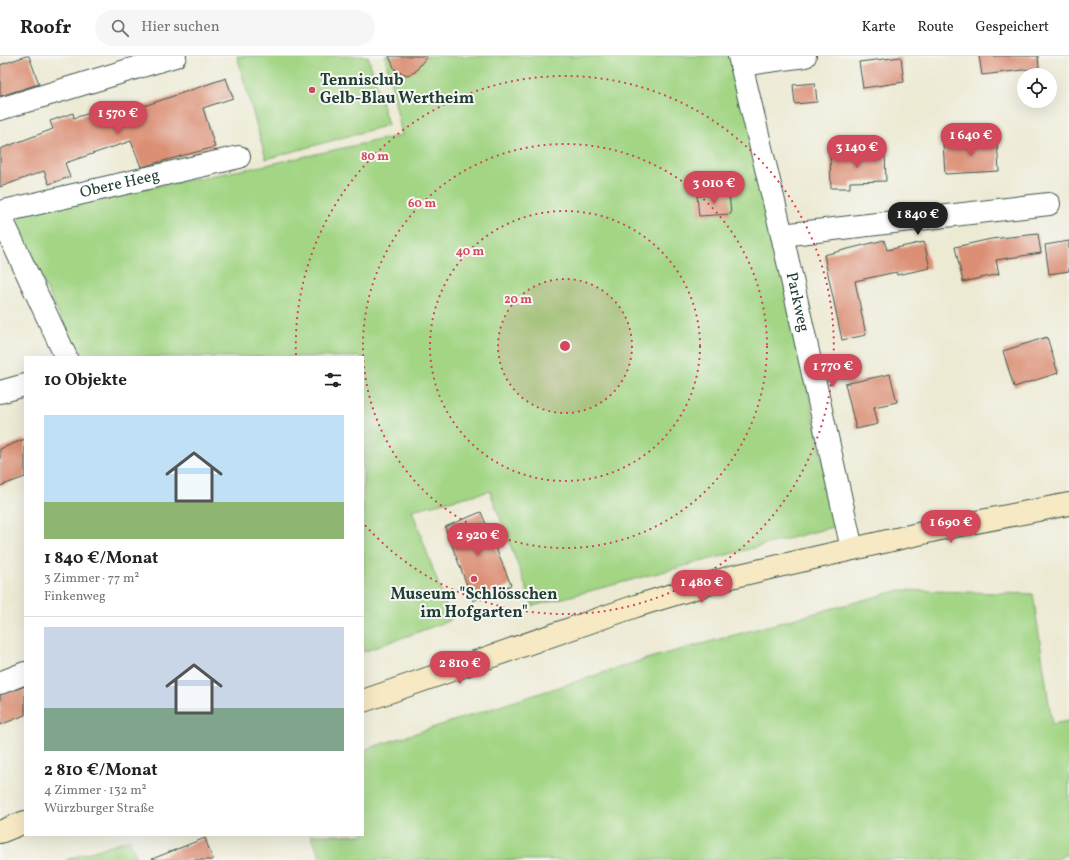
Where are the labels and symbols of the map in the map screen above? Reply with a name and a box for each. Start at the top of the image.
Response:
place label: Tennisclub Gelb-Blau Wertheim [320,70,474,110]
marker: Tennisclub Gelb-Blau Wertheim [307,85,317,95]
pin: 1 570 € [81,101,155,135]
pin: 1 640 € [934,123,1008,157]
pin: 3 140 € [820,135,894,169]
text: 80 m [361,149,389,165]
street label: Obere Heeg [78,165,162,204]
pin: 3 010 € [677,171,751,205]
text: 60 m [408,196,436,212]
pin: 1 840 € [881,202,955,236]
text: 40 m [456,244,485,260]
street label: Parkweg [780,270,814,334]
text: 20 m [504,292,532,308]
centre of rings [558,339,572,353]
pin: 1 770 € [796,354,870,388]
pin: 1 690 € [914,510,988,544]
pin: 2 920 € [441,523,515,557]
pin: 1 480 € [665,570,739,604]
marker: Museum "Schlösschen im Hofgarten" [469,574,479,584]
place label: Museum "Schlösschen im Hofgarten" [390,584,558,624]
pin: 2 810 € [423,651,497,685]

